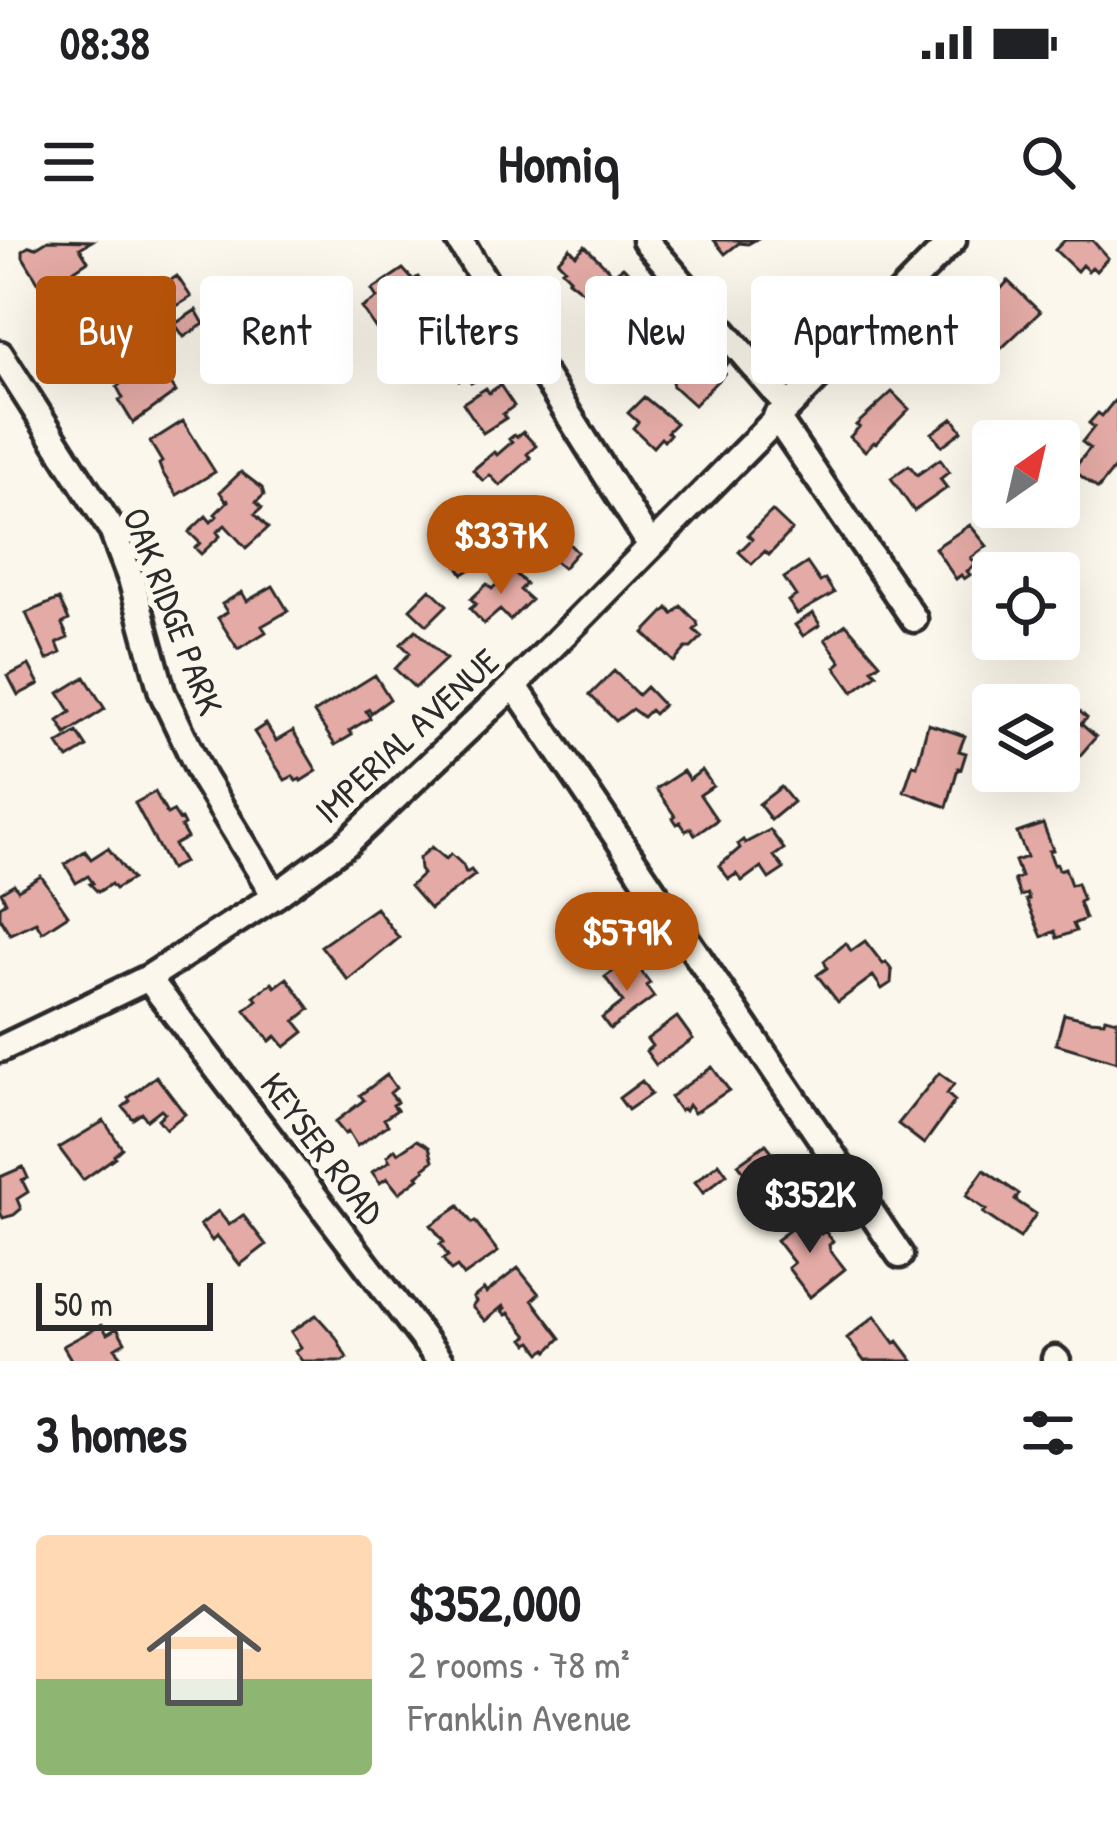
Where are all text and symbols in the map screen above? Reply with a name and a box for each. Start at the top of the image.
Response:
text: 08:38 [60,12,150,73]
text: Homiq [498,126,619,199]
icon: menu [36,129,102,195]
icon: search [1015,129,1081,195]
chip: Buy [36,276,176,384]
chip: Rent [200,276,353,384]
chip: Filters [377,276,561,384]
chip: New [585,276,727,384]
chip: Apartment [751,276,1000,384]
north arrow [972,420,1080,528]
map controls [972,420,1080,792]
pin: $337K [417,495,585,597]
street label: OAK RIDGE PARK [112,500,236,722]
text: $337K [454,507,548,560]
button: locate [972,552,1080,660]
street label: IMPERIAL AVENUE [303,637,509,833]
button: layers [972,684,1080,792]
pin: $579K [543,892,711,994]
text: $579K [582,904,672,957]
street label: KEYSER ROAD [250,1062,396,1234]
pin: $352K [726,1154,894,1256]
text: $352K [764,1166,856,1219]
scale bar [36,1277,213,1330]
text: 50 m [54,1282,113,1326]
text: 3 homes [36,1399,187,1468]
icon: filters [1015,1400,1081,1466]
text: $352,000 [408,1568,581,1637]
icon: home [132,1583,276,1727]
text: 2 rooms · 78 m² [408,1637,630,1690]
text: Franklin Avenue [408,1690,631,1743]

